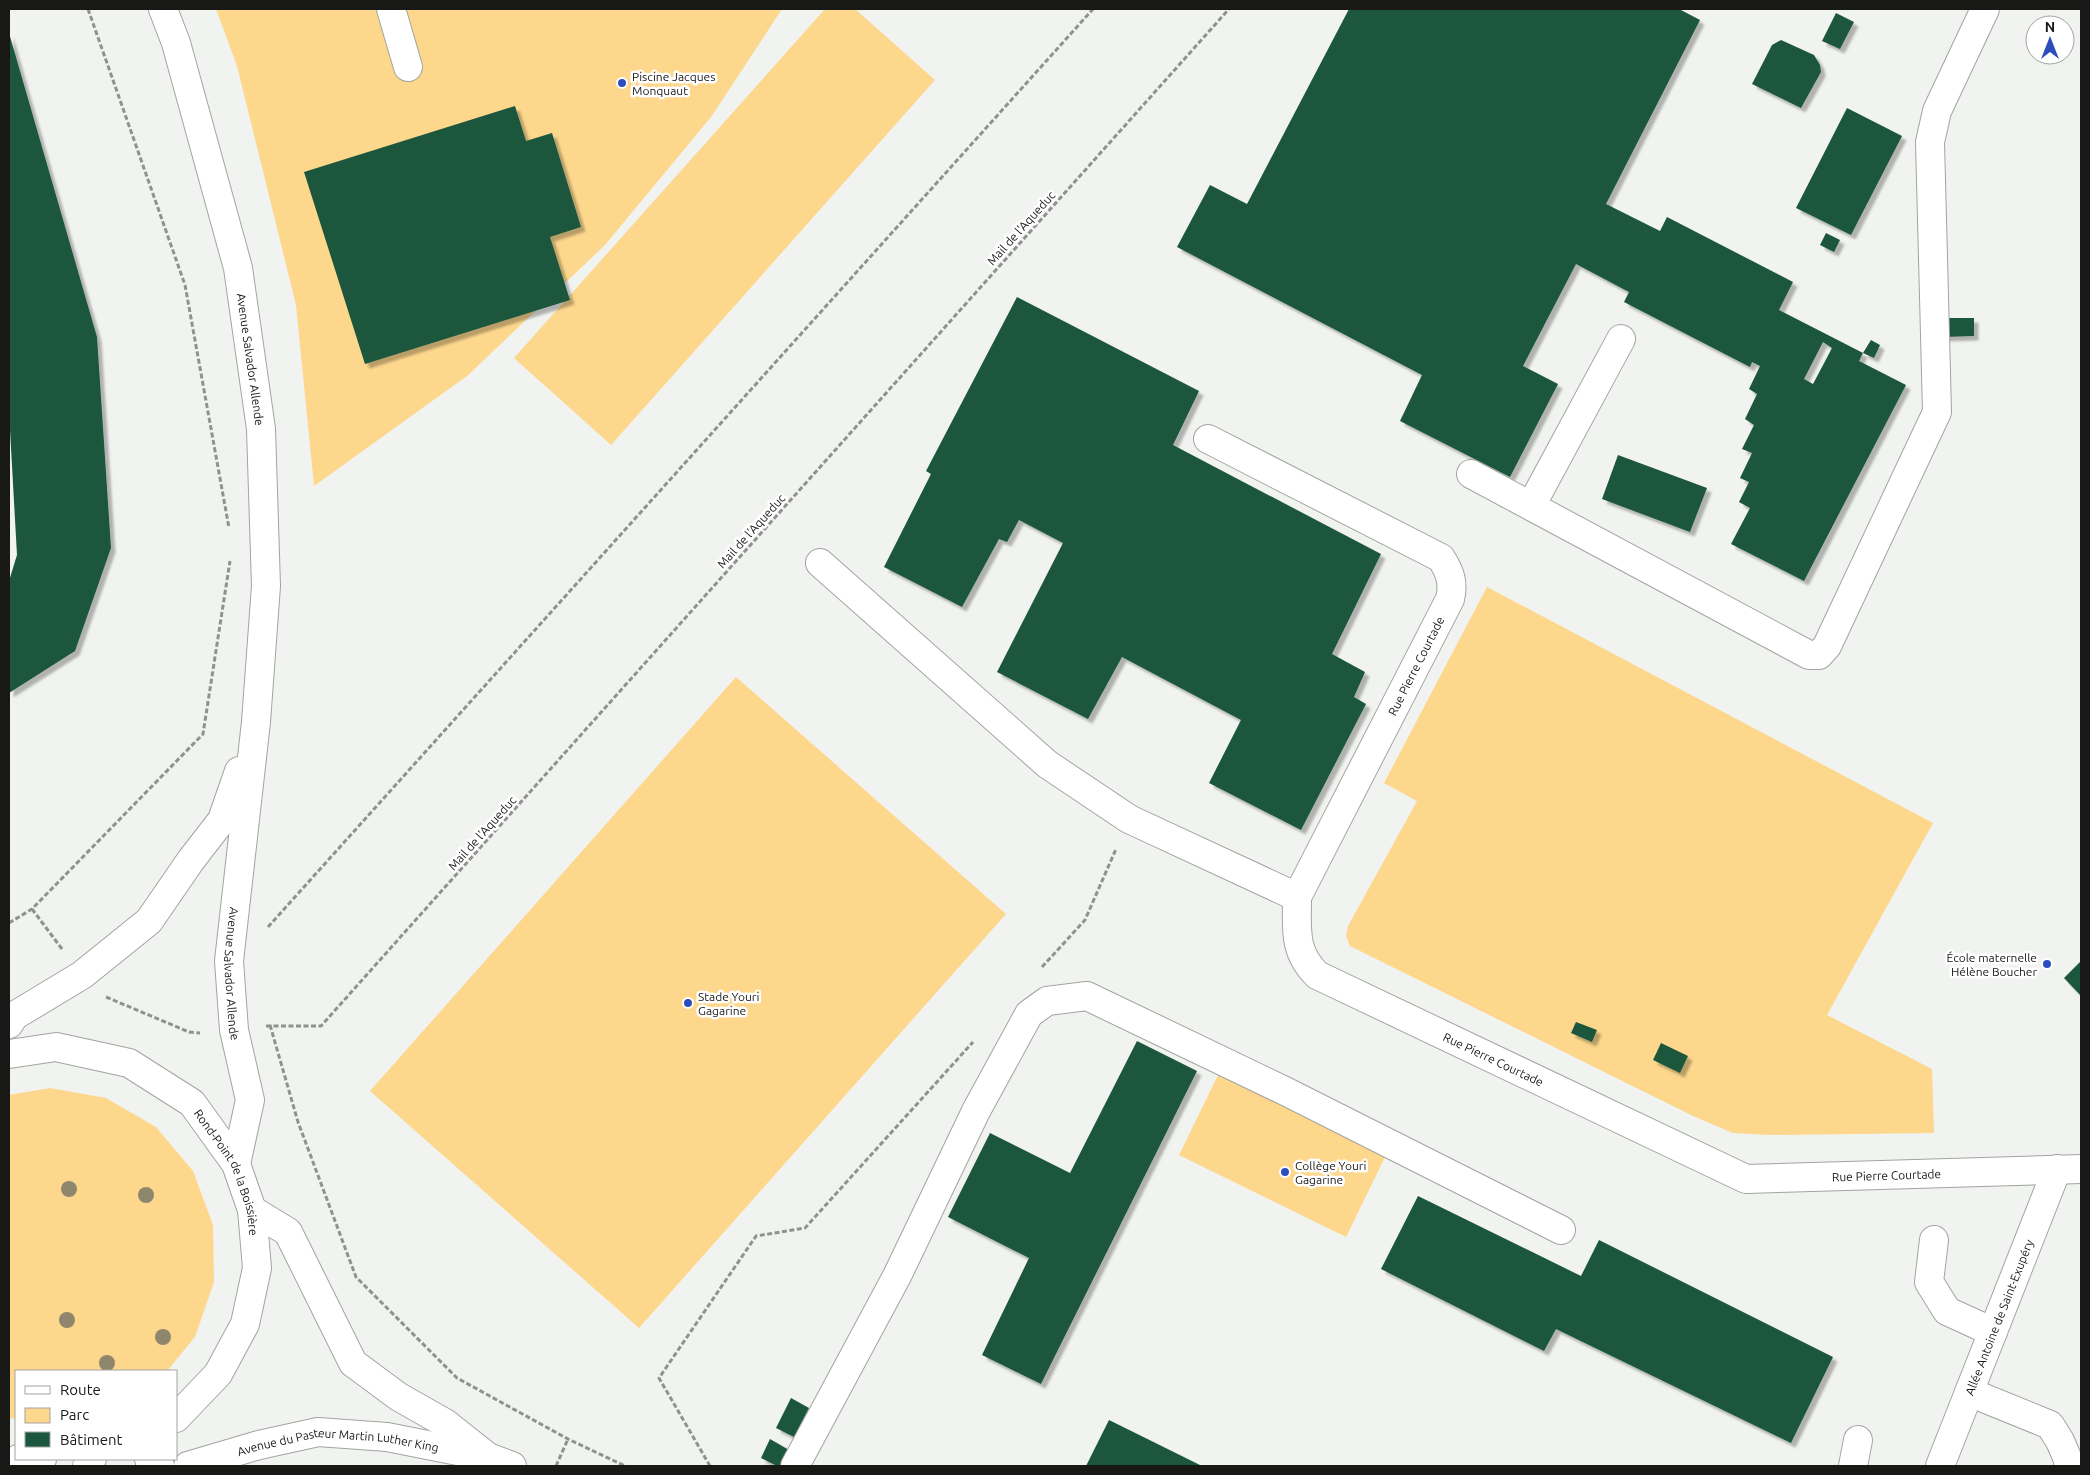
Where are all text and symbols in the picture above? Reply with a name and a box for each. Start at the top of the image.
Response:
north arrow [2025,15,2075,65]
text: N [2045,19,2055,35]
place label: Piscine Jacques Monquaut [632,70,715,97]
marker: Piscine Jacques Monquaut [616,77,628,89]
street label: Mail de l'Aqueduc [984,188,1058,268]
street label: Avenue Salvador Allende [235,292,267,426]
street label: Mail de l'Aqueduc [714,491,788,571]
street label: Rue Pierre Courtade [1385,614,1447,718]
street label: Mail de l'Aqueduc [445,793,519,873]
street label: Avenue Salvador Allende [222,906,243,1041]
place label: École maternelle Hélène Boucher [1946,951,2037,978]
marker: École maternelle Hélène Boucher [2041,958,2053,970]
place label: Stade Youri Gagarine [698,990,759,1017]
marker: Stade Youri Gagarine [682,997,694,1009]
street label: Rue Pierre Courtade [1441,1030,1546,1088]
street label: Rond-Point de la Boissière [192,1106,261,1236]
place label: Collège Youri Gagarine [1295,1159,1366,1186]
marker: Collège Youri Gagarine [1279,1166,1291,1178]
street label: Rue Pierre Courtade [1832,1167,1941,1183]
street label: Allée Antoine de Saint-Exupéry [1962,1237,2035,1397]
legend [15,1370,178,1460]
text: Route [60,1381,101,1398]
text: Parc [60,1406,89,1423]
street label: Avenue du Pasteur Martin Luther King [236,1426,440,1458]
text: Bâtiment [60,1431,123,1448]

